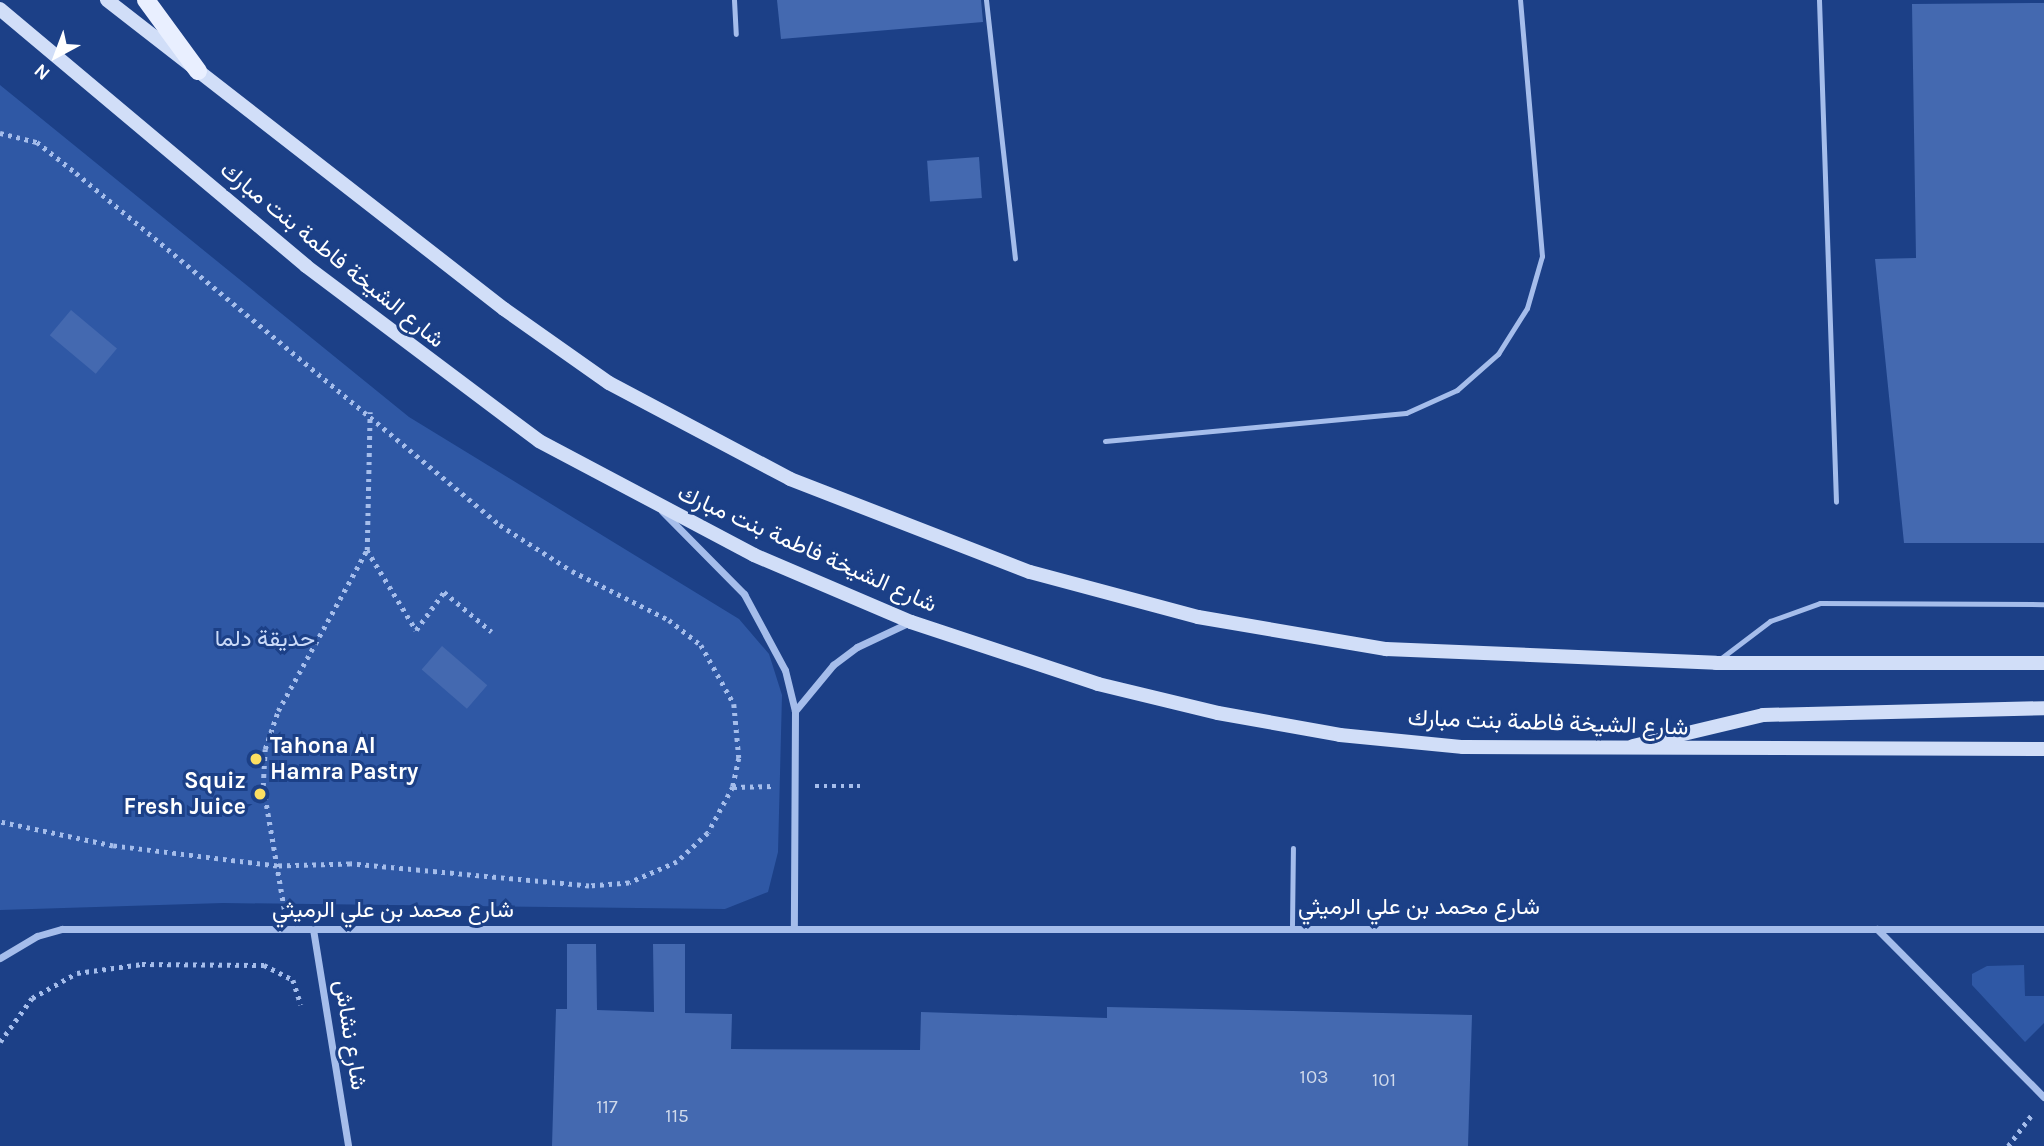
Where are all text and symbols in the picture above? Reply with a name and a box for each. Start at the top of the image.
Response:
north arrow [21,21,91,91]
text: N [30,59,55,85]
street label: شارع الشيخة فاطمة بنت مبارك [214,156,450,354]
street label: شارع الشيخة فاطمة بنت مبارك [673,479,941,619]
park label: حديقة دلما [215,625,315,653]
street label: شارع الشيخة فاطمة بنت مبارك [1407,704,1689,742]
place label: Tahona Al Hamra Pastry [270,732,418,786]
marker: Tahona Al Hamra Pastry [248,751,264,767]
place label: Squiz Fresh Juice [123,767,246,821]
marker: Squiz Fresh Juice [252,786,268,802]
street label: شارع محمد بن علي الرميثي [1298,893,1540,921]
street label: شارع محمد بن علي الرميثي [272,896,514,924]
street label: شارع نشاش [328,978,372,1092]
house number: 103 [1300,1067,1328,1089]
house number: 101 [1372,1070,1396,1092]
house number: 117 [596,1097,618,1119]
house number: 115 [665,1106,689,1128]

